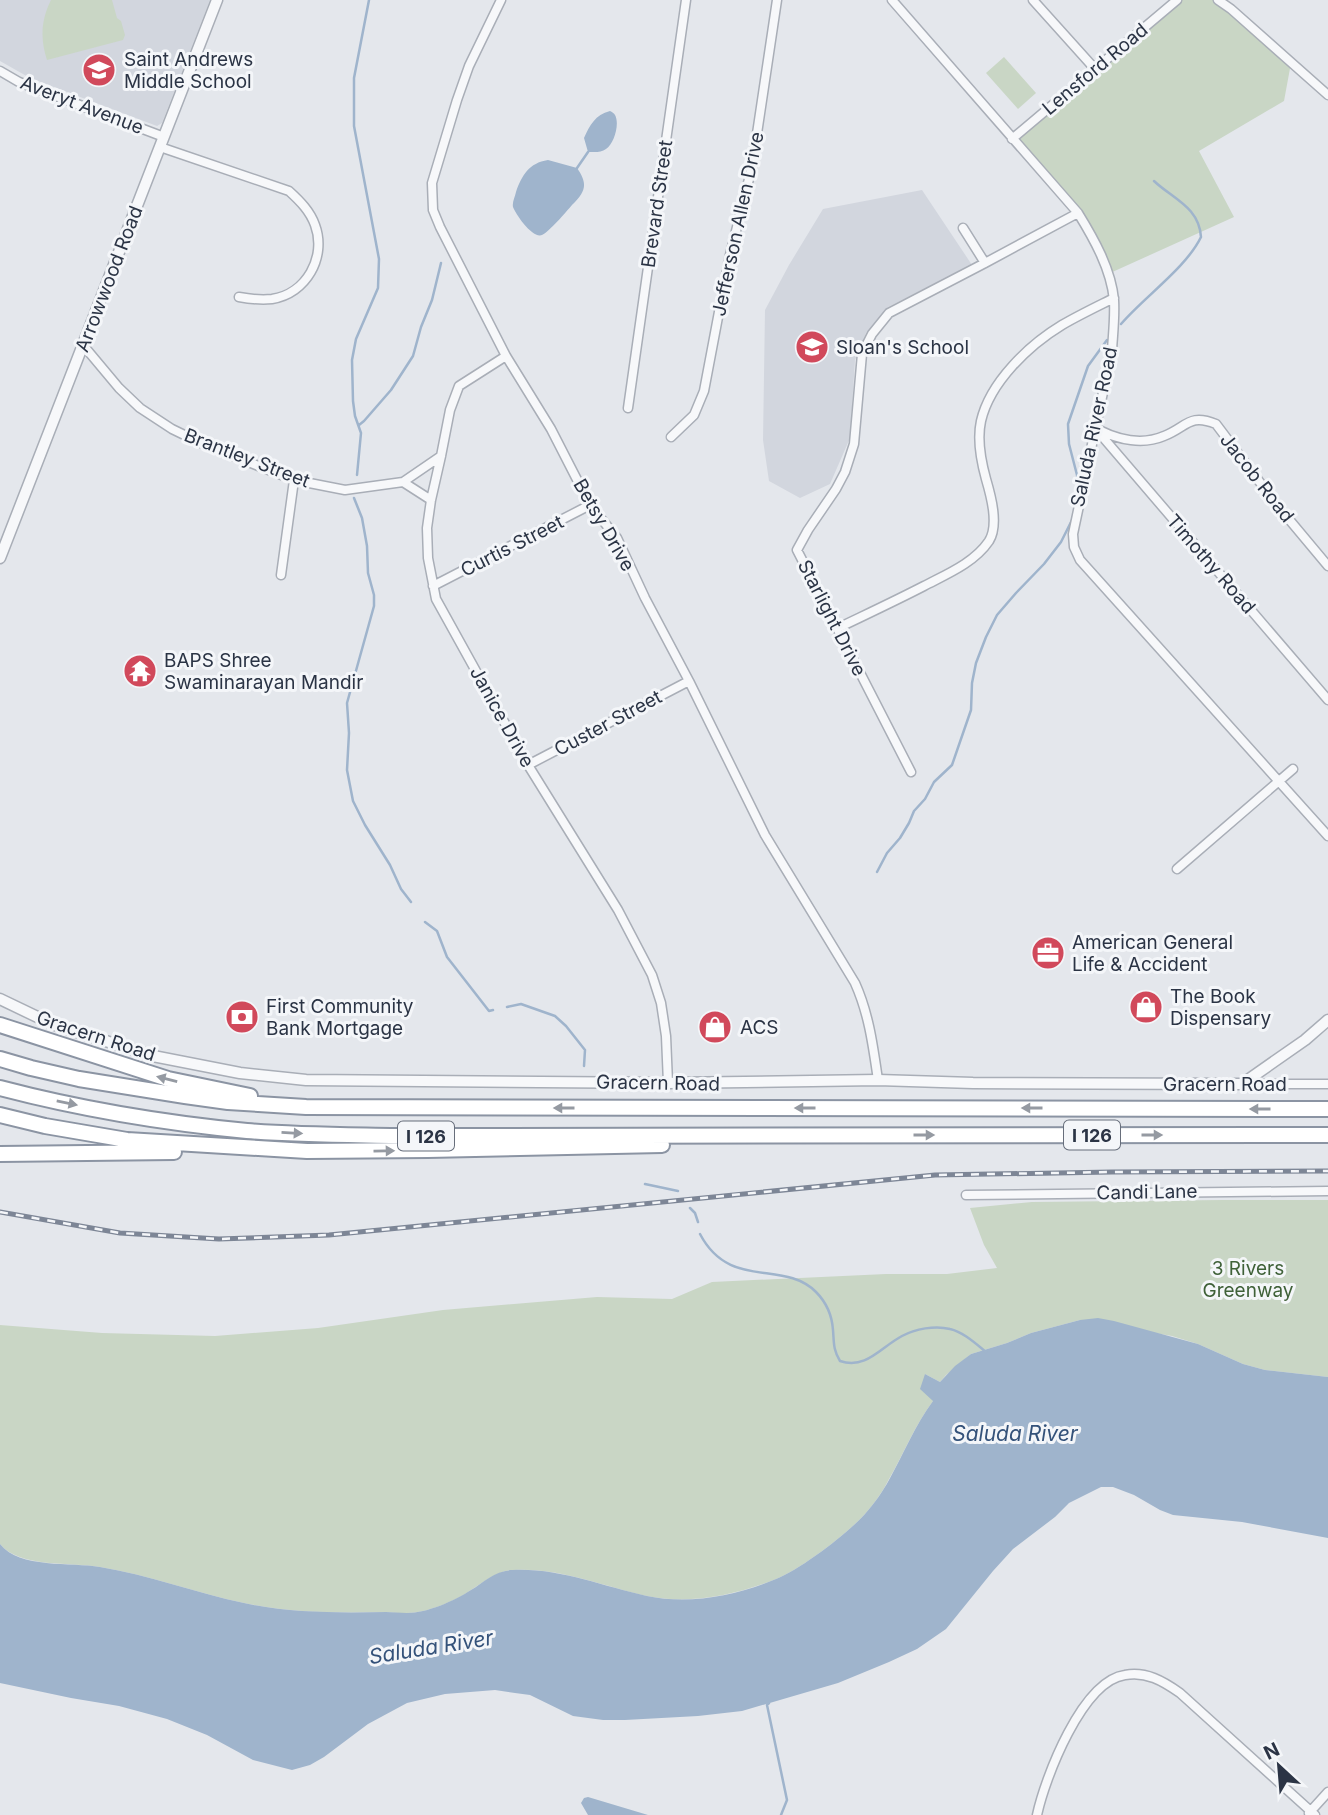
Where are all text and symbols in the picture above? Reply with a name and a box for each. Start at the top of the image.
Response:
street label: Lensford Road [1038,18,1152,120]
place label: Saint Andrews Middle School [124,48,253,93]
school or university icon: Saint Andrews Middle School [80,51,118,89]
street label: Averyt Avenue [17,71,147,139]
street label: Jefferson Allen Drive [707,130,769,318]
street label: Brevard Street [637,139,677,269]
street label: Arrowwood Road [71,203,147,355]
school or university icon: Sloan's School [793,328,831,366]
place label: Sloan's School [836,336,969,359]
street label: Saluda River Road [1066,345,1122,509]
street label: Brantley Street [181,423,313,493]
street label: Jacob Road [1215,429,1299,527]
street label: Betsy Drive [568,475,640,575]
street label: Curtis Street [457,510,567,582]
street label: Timothy Road [1162,510,1260,618]
street label: Starlight Drive [793,556,871,680]
place label: BAPS Shree Swaminarayan Mandir [164,649,363,694]
temple icon: BAPS Shree Swaminarayan Mandir [121,652,159,690]
street label: Janice Drive [465,663,539,771]
street label: Custer Street [550,685,666,761]
place label: American General Life & Accident [1072,931,1233,976]
office icon: American General Life & Accident [1029,934,1067,972]
place label: The Book Dispensary [1170,985,1271,1030]
shop icon: The Book Dispensary [1127,988,1165,1026]
place label: First Community Bank Mortgage [266,995,414,1040]
bank icon: First Community Bank Mortgage [223,998,261,1036]
street label: Gracern Road [34,1006,158,1066]
shop icon: ACS [696,1008,734,1046]
place label: ACS [740,1016,779,1039]
street label: Gracern Road [596,1070,720,1096]
one-way arrow [156,1073,178,1084]
street label: Gracern Road [1163,1073,1287,1096]
one-way arrow [56,1098,78,1109]
one-way arrow [553,1102,575,1114]
one-way arrow [794,1102,816,1114]
one-way arrow [1021,1102,1043,1114]
one-way arrow [1249,1103,1271,1115]
road number: I 126 [1064,1120,1120,1150]
road number: I 126 [398,1121,454,1150]
one-way arrow [281,1127,303,1138]
one-way arrow [913,1129,935,1141]
one-way arrow [1141,1129,1163,1141]
one-way arrow [373,1145,395,1156]
street label: Candi Lane [1096,1180,1198,1204]
park label: 3 Rivers Greenway [1202,1257,1294,1302]
water label: Saluda River [952,1421,1079,1446]
water label: Saluda River [367,1625,496,1669]
north arrow [1244,1731,1314,1801]
text: N [1260,1738,1283,1765]

